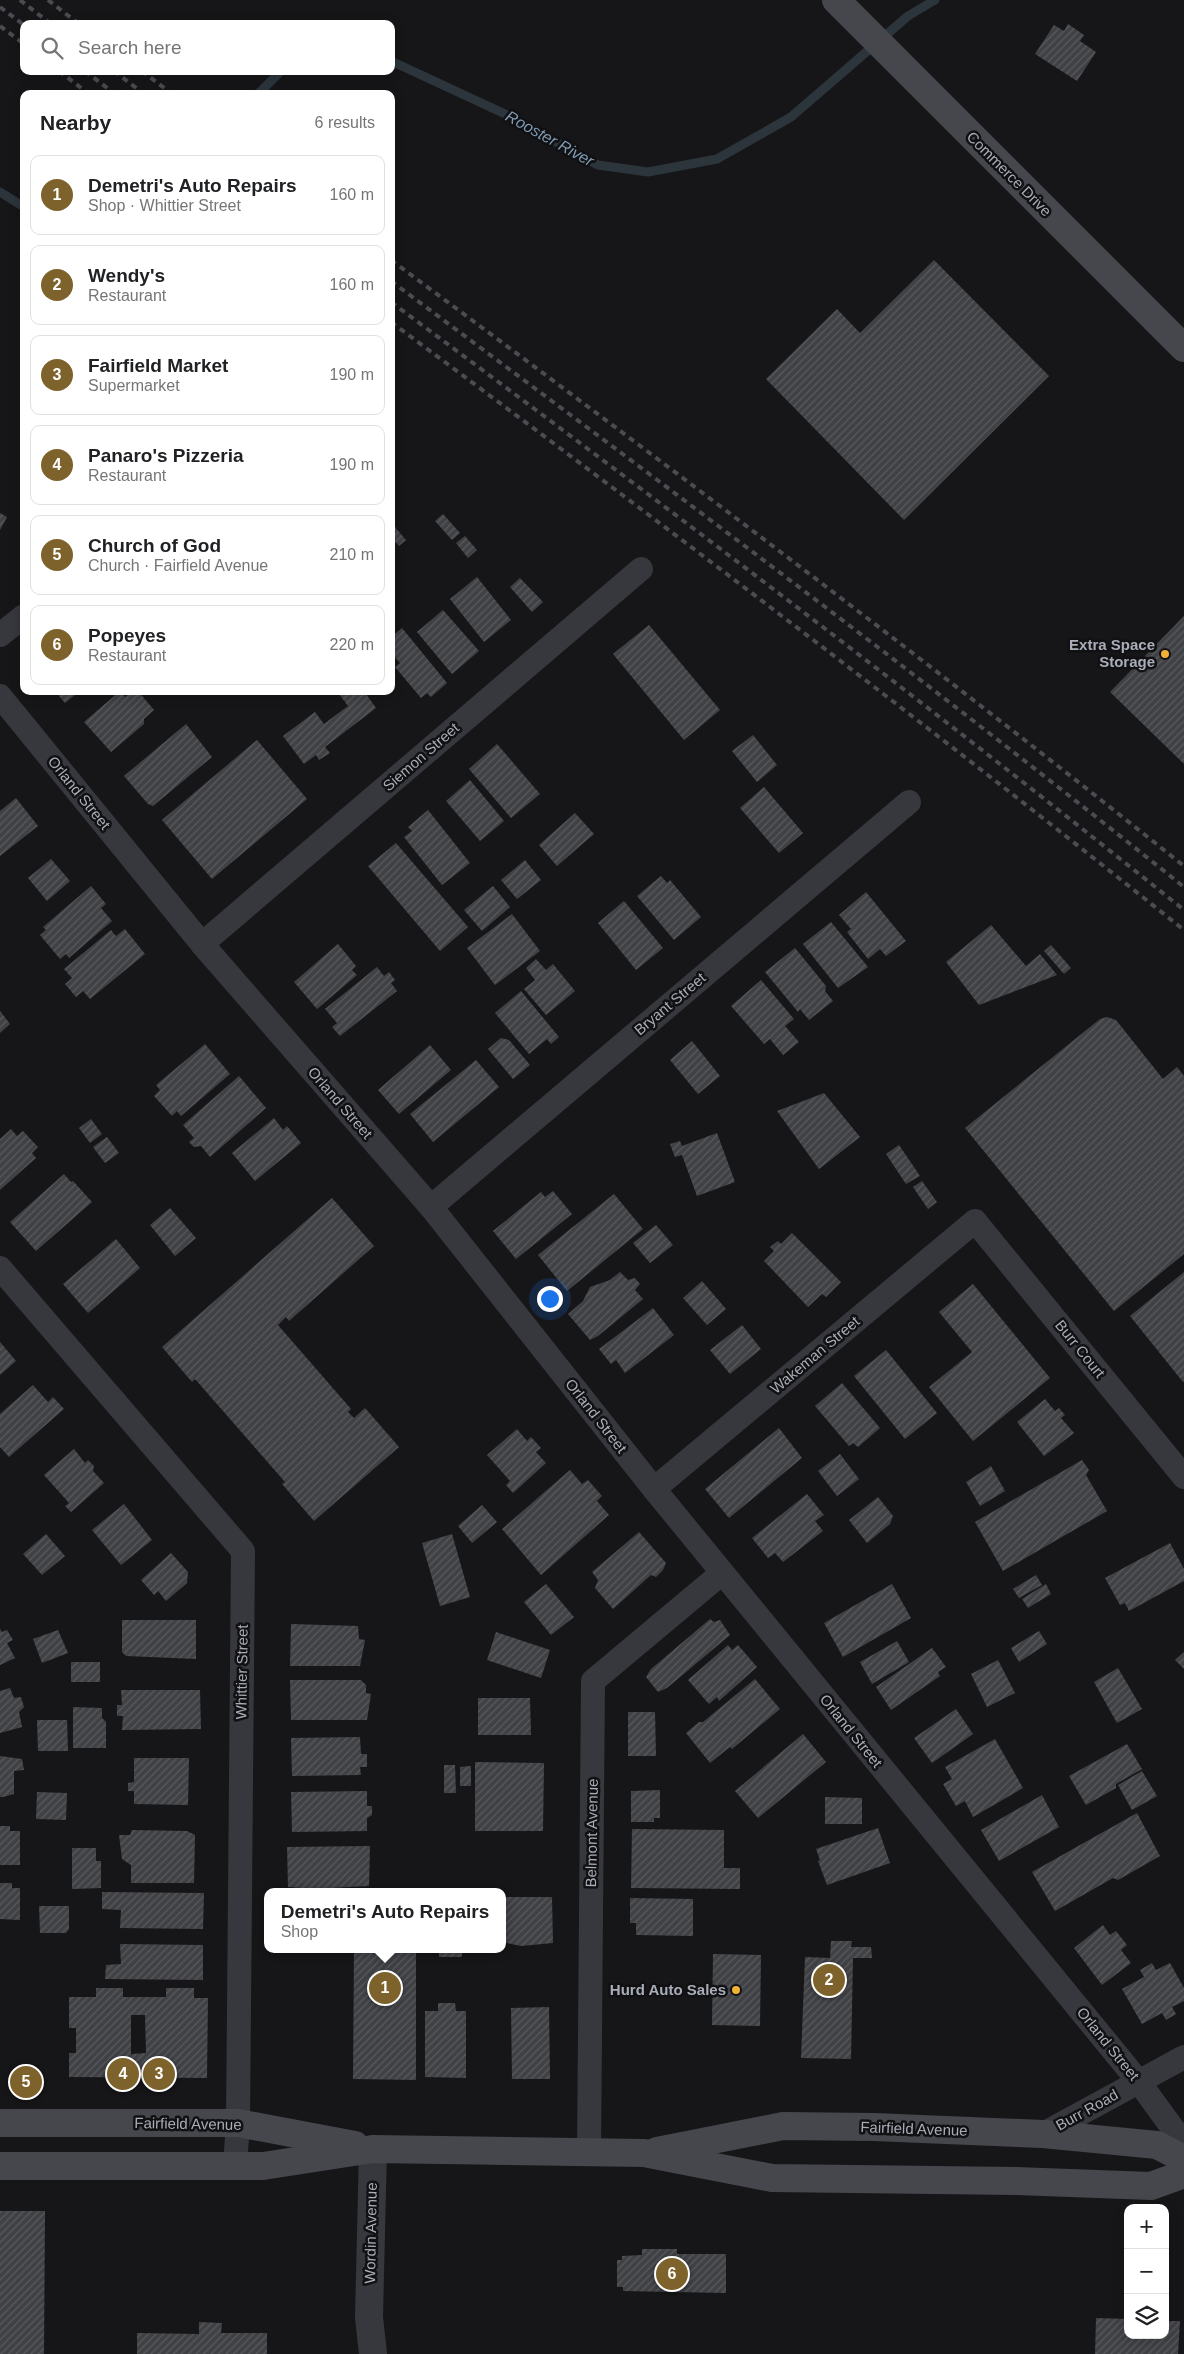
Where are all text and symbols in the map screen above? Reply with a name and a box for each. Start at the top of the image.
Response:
search box [20,20,395,75]
icon: search [38,34,66,62]
text: Search here [78,37,182,58]
water label: Rooster River [503,107,597,170]
text: Nearby [40,111,111,134]
text: 6 results [315,114,375,131]
street label: Commerce Drive [964,128,1055,219]
text: Demetri's Auto Repairs [88,175,297,196]
text: 1 [53,186,61,203]
text: 160 m [330,186,374,203]
text: Shop · Whittier Street [88,197,241,214]
text: Wendy's [88,265,165,286]
text: 2 [53,276,61,293]
text: 160 m [330,276,374,293]
text: Restaurant [88,287,166,304]
text: Fairfield Market [88,355,228,376]
text: 3 [53,366,61,383]
text: 190 m [330,366,374,383]
text: Supermarket [88,377,180,394]
text: Panaro's Pizzeria [88,445,244,466]
text: 4 [53,456,61,473]
text: 190 m [330,456,374,473]
text: Restaurant [88,467,166,484]
text: Church of God [88,535,221,556]
text: 5 [53,546,61,563]
text: 210 m [330,546,374,563]
text: Church · Fairfield Avenue [88,557,268,574]
text: Popeyes [88,625,166,646]
text: 6 [53,636,61,653]
text: 220 m [330,636,374,653]
place label: Extra Space Storage [1069,636,1155,670]
text: Restaurant [88,647,166,664]
marker: Extra Space Storage [1159,648,1171,660]
street label: Siemon Street [379,718,463,794]
street label: Orland Street [45,753,115,833]
street label: Bryant Street [631,968,709,1038]
street label: Orland Street [305,1063,377,1143]
your location [537,1286,563,1312]
street label: Wakeman Street [767,1312,863,1397]
street label: Burr Court [1052,1316,1109,1382]
street label: Orland Street [562,1375,631,1457]
street label: Whittier Street [232,1624,251,1720]
street label: Orland Street [817,1691,887,1771]
street label: Belmont Avenue [582,1778,601,1888]
popup [264,1888,506,1953]
text: Demetri's Auto Repairs [281,1901,489,1922]
text: Shop [281,1923,318,1940]
pin: 2 [813,1961,845,1999]
pin: 1 [369,1969,401,2007]
place label: Hurd Auto Sales [610,1981,726,1998]
marker: Hurd Auto Sales [730,1984,742,1996]
street label: Orland Street [1074,2004,1144,2084]
pin: 4 [107,2055,139,2093]
pin: 3 [143,2055,175,2093]
pin: 5 [10,2063,42,2101]
street label: Burr Road [1053,2086,1121,2134]
street label: Fairfield Avenue [134,2114,242,2133]
street label: Fairfield Avenue [860,2118,968,2139]
street label: Wordin Avenue [361,2182,380,2284]
map controls [1124,2204,1169,2339]
button: + [1124,2204,1169,2249]
button: − [1124,2249,1169,2294]
pin: 6 [656,2255,688,2293]
button: layers [1124,2294,1169,2339]

